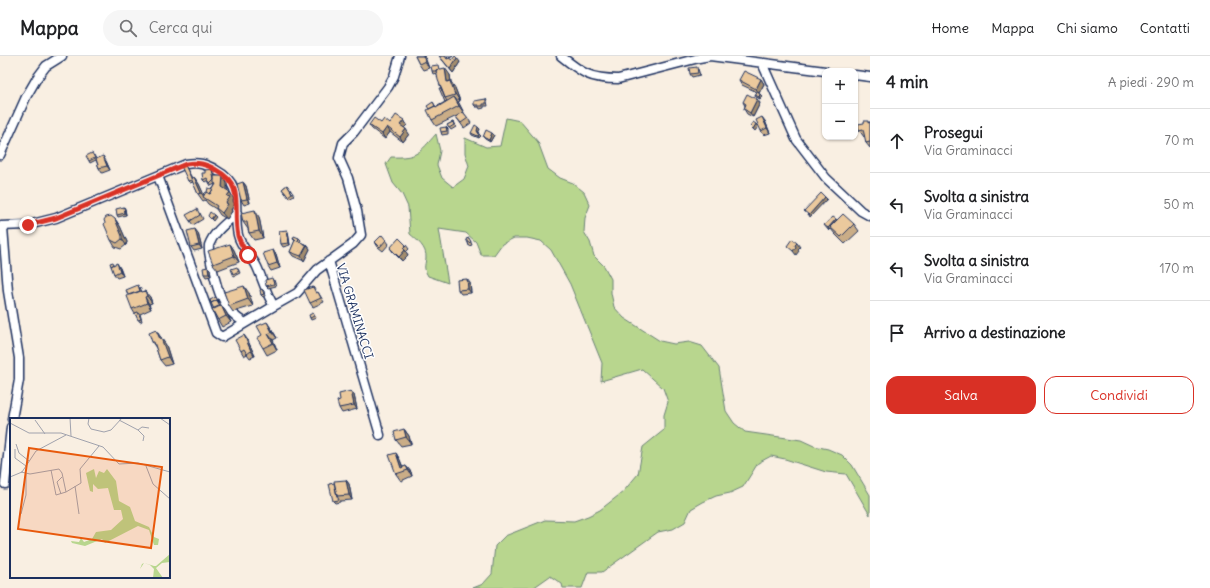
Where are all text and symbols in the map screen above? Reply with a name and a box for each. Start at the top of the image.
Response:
search box [103,10,383,46]
text: Mappa [20,16,79,40]
icon: search [117,17,139,39]
text: Cerca qui [149,18,212,37]
text: Home [931,19,969,37]
text: Mappa [991,19,1034,37]
text: Chi siamo [1056,19,1118,37]
text: Contatti [1140,19,1190,37]
map controls [822,68,858,140]
button: + [822,68,858,104]
text: 4 min [886,71,928,93]
text: A piedi · 290 m [1108,74,1194,91]
button: − [822,104,858,140]
text: Prosegui [924,123,983,142]
icon: ahead [886,130,908,152]
text: 70 m [1165,132,1194,149]
text: Via Graminacci [924,142,1013,159]
text: Svolta a sinistra [924,187,1029,206]
icon: left [886,194,908,216]
text: 50 m [1163,196,1194,213]
text: Via Graminacci [924,206,1013,223]
route end [19,216,37,234]
route start [239,246,257,264]
text: Svolta a sinistra [924,251,1029,270]
icon: left [886,258,908,280]
text: 170 m [1159,260,1194,277]
street label: VIA GRAMINACCI [333,261,377,361]
text: Via Graminacci [924,270,1013,287]
icon: arrive [886,322,908,344]
text: Arrivo a destinazione [924,323,1066,342]
button: Salva [886,376,1036,414]
button: Condividi [1044,376,1194,414]
inset map [10,418,170,578]

